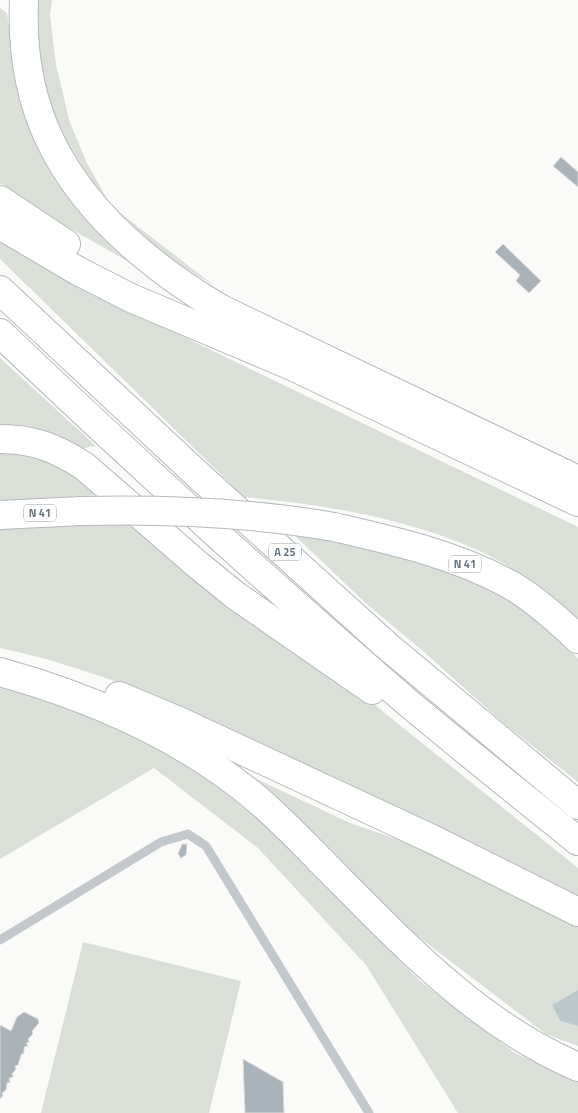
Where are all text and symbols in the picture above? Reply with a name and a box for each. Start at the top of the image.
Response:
road number: N 41 [24,504,56,522]
road number: A 25 [269,544,301,560]
road number: N 41 [449,556,481,572]

